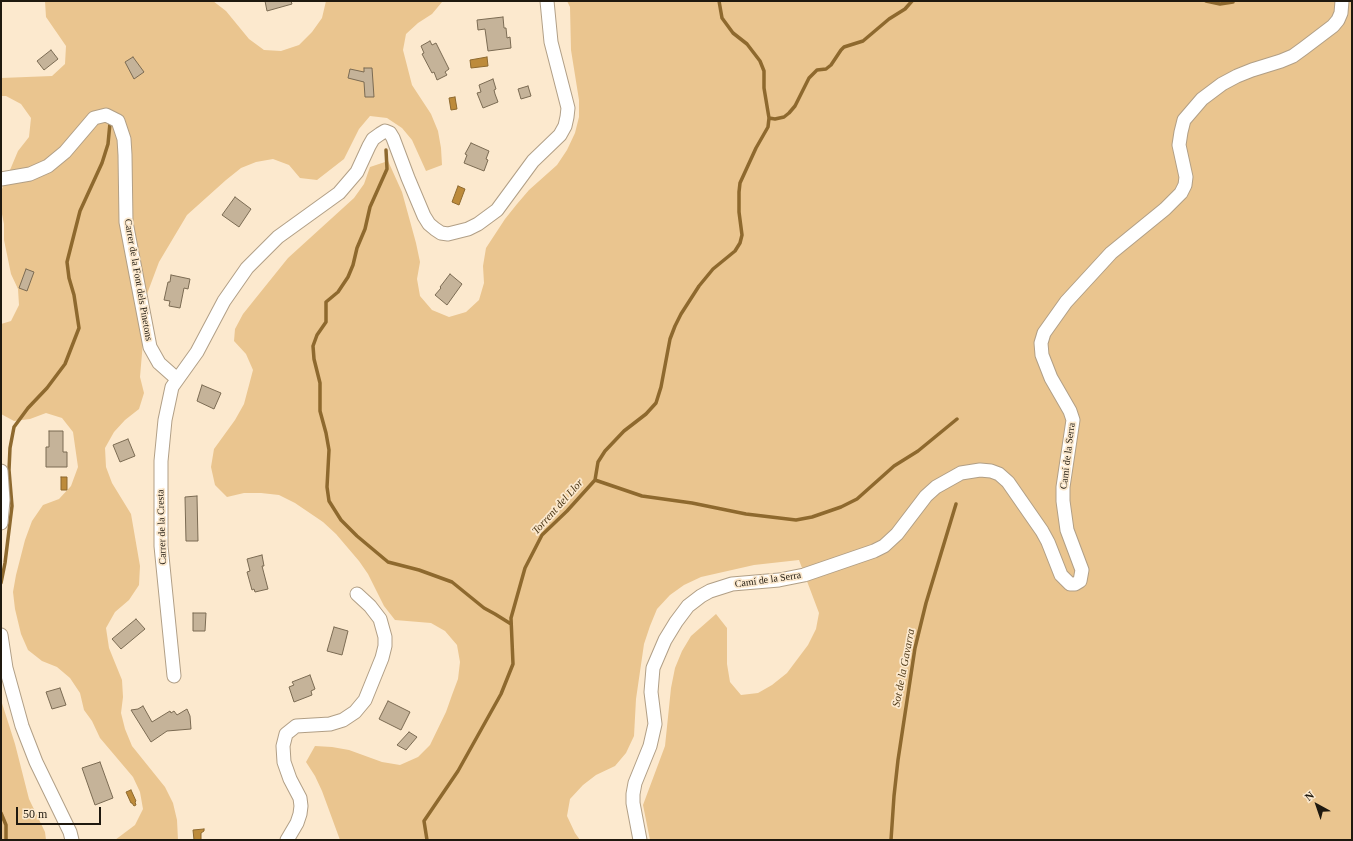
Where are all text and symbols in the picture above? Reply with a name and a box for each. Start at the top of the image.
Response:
street label: Carrer de la Font dels Pinetons [121,218,155,342]
street label: Camí de la Serra [1058,422,1078,490]
water label: Torrent del Llor [530,477,586,537]
street label: Carrer de la Cresta [155,489,169,565]
street label: Camí de la Serra [734,569,802,591]
water label: Sot de la Gavarra [890,628,918,708]
north arrow [1297,785,1337,825]
text: N [1302,789,1316,803]
scale bar [18,799,103,825]
text: 50 m [23,807,47,821]

